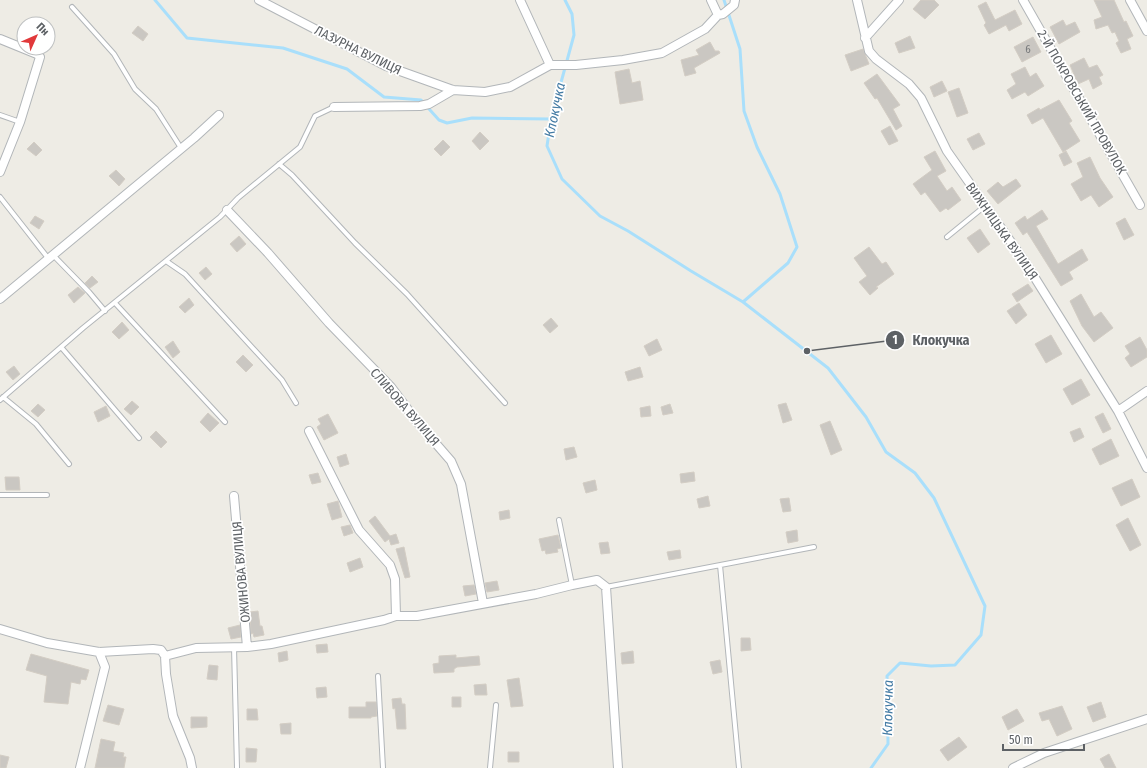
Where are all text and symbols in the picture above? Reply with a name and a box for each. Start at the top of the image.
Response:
north arrow [16,16,56,56]
text: Пн [34,20,52,38]
street label: ЛАЗУРНА ВУЛИЦЯ [312,23,404,77]
street label: 2-Й ПОКРОВСЬКИЙ ПРОВУЛОК [1034,27,1130,177]
house number: 6 [1025,43,1031,56]
water label: Клокучка [541,81,569,139]
street label: ВИЖНИЦЬКА ВУЛИЦЯ [963,180,1041,282]
callout: Клокучка [885,327,978,353]
text: Клокучка [912,332,970,349]
text: 1 [892,333,898,347]
street label: СЛИВОВА ВУЛИЦЯ [367,365,443,449]
street label: ОЖИНОВА ВУЛИЦЯ [229,521,253,623]
water label: Клокучка [879,680,897,736]
scale bar [1003,726,1084,752]
text: 50 m [1009,733,1033,747]

